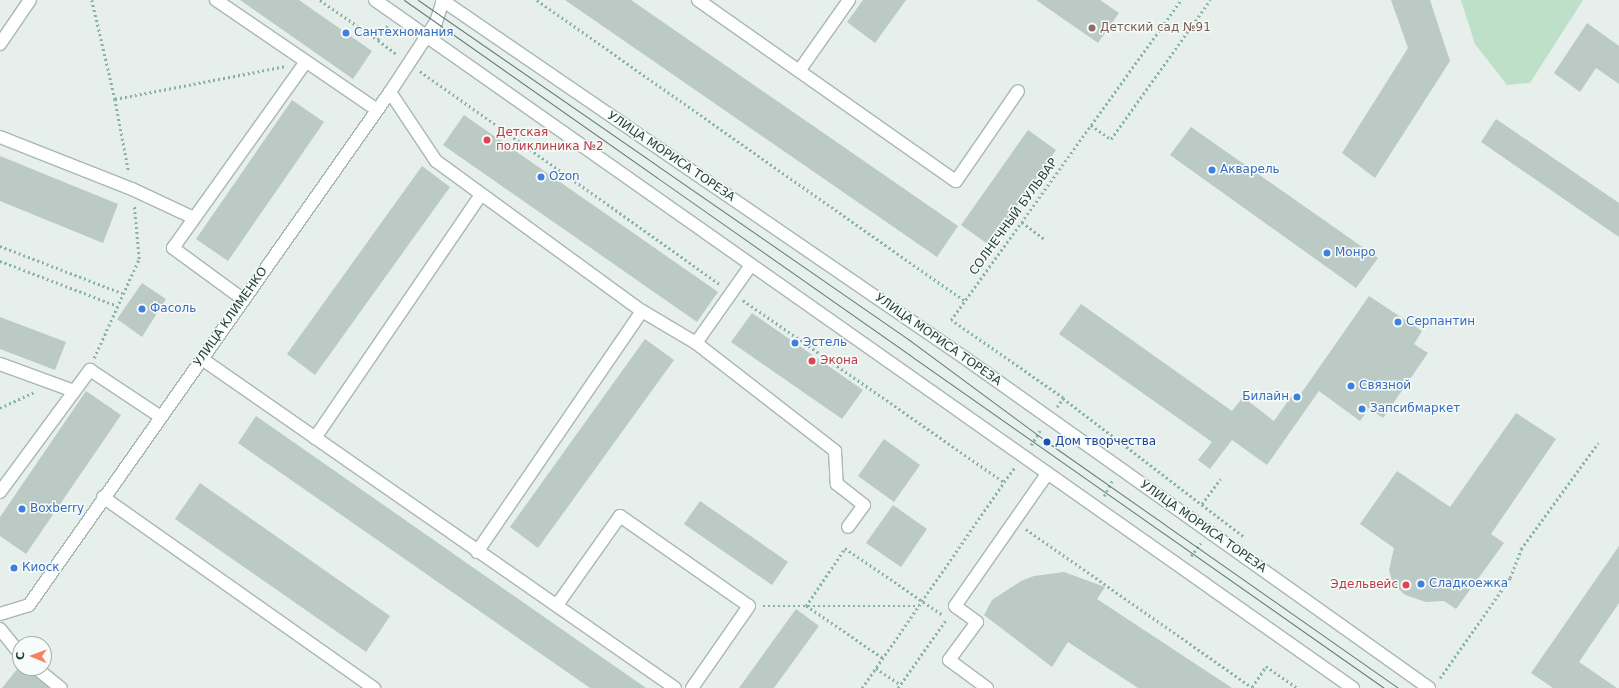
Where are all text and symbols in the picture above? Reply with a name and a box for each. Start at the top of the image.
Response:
place label: Детский сад №91 [1100,21,1211,35]
marker: Детский сад №91 [1087,23,1097,33]
place label: Сантехномания [354,26,454,40]
marker: Сантехномания [341,28,351,38]
street label: УЛИЦА МОРИСА ТОРЕЗА [605,109,737,205]
place label: Детская поликлиника №2 [496,126,604,154]
marker: Детская поликлиника №2 [481,134,493,146]
street label: СОЛНЕЧНЫЙ БУЛЬВАР [967,156,1061,278]
place label: Акварель [1220,163,1280,177]
marker: Акварель [1207,165,1217,175]
place label: Ozon [549,170,580,184]
marker: Ozon [536,172,546,182]
place label: Монро [1335,246,1376,260]
marker: Монро [1322,248,1332,258]
street label: УЛИЦА КЛИМЕНКО [191,265,271,369]
street label: УЛИЦА МОРИСА ТОРЕЗА [872,291,1004,389]
place label: Фасоль [150,302,196,316]
marker: Фасоль [137,304,147,314]
place label: Серпантин [1406,315,1475,329]
marker: Серпантин [1393,317,1403,327]
place label: Эстель [803,336,847,350]
marker: Эстель [790,338,800,348]
place label: Экона [820,354,858,368]
marker: Экона [807,356,817,366]
place label: Связной [1359,379,1411,393]
marker: Связной [1346,381,1356,391]
place label: Билайн [1242,390,1289,404]
marker: Билайн [1292,392,1302,402]
place label: Запсибмаркет [1370,402,1460,416]
marker: Запсибмаркет [1357,404,1367,414]
place label: Дом творчества [1055,435,1156,449]
marker: Дом творчества [1042,437,1052,447]
street label: УЛИЦА МОРИСА ТОРЕЗА [1137,478,1269,576]
place label: Boxberry [30,502,84,516]
marker: Boxberry [17,504,27,514]
place label: Киоск [22,561,60,575]
marker: Киоск [9,563,19,573]
place label: Сладкоежка [1429,577,1508,591]
place label: Эдельвейс [1330,578,1398,592]
marker: Сладкоежка [1416,579,1426,589]
marker: Эдельвейс [1401,580,1411,590]
north arrow [12,636,52,676]
text: С [14,652,27,660]

